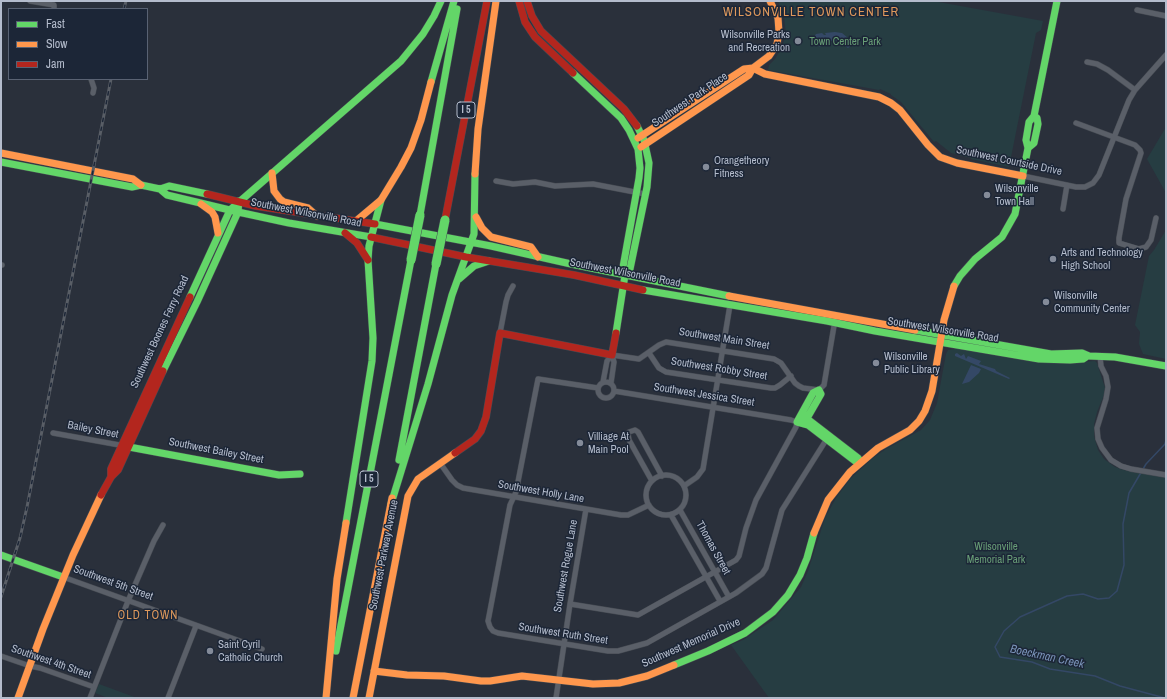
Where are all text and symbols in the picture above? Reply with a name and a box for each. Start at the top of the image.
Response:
district label: WILSONVILLE TOWN CENTER [723,5,899,21]
legend [8,8,148,80]
text: Fast [46,16,65,32]
place label: Wilsonville Parks and Recreation [721,28,790,54]
park label: Town Center Park [809,35,881,49]
text: Slow [46,36,67,52]
marker: Wilsonville Parks and Recreation [793,36,803,46]
text: Jam [46,56,65,72]
street label: Southwest Park Place [650,70,730,130]
road number: I 5 [457,102,475,118]
street label: Southwest Courtside Drive [955,143,1063,179]
place label: Orangetheory Fitness [714,154,769,180]
marker: Orangetheory Fitness [701,162,711,172]
place label: Wilsonville Town Hall [995,182,1039,208]
marker: Wilsonville Town Hall [982,190,992,200]
street label: Southwest Wilsonville Road [250,196,362,230]
place label: Arts and Technology High School [1061,246,1143,272]
marker: Arts and Technology High School [1048,254,1058,264]
street label: Southwest Wilsonville Road [569,256,681,290]
street label: Southwest Boones Ferry Road [128,274,192,390]
place label: Wilsonville Community Center [1054,289,1130,315]
marker: Wilsonville Community Center [1041,297,1051,307]
street label: Southwest Wilsonville Road [887,315,999,345]
street label: Southwest Main Street [678,325,770,353]
place label: Wilsonville Public Library [884,350,940,376]
street label: Southwest Robby Street [670,355,768,383]
marker: Wilsonville Public Library [871,358,881,368]
street label: Southwest Jessica Street [653,381,755,409]
street label: Bailey Street [66,419,120,441]
place label: Villiage At Main Pool [588,430,629,456]
street label: Southwest Bailey Street [167,435,265,467]
marker: Villiage At Main Pool [575,438,585,448]
road number: I 5 [360,471,378,487]
street label: Southwest Holly Lane [497,478,585,506]
street label: Southwest Parkway Avenue [367,499,401,611]
street label: Southwest Rogue Lane [551,519,581,613]
street label: Thomas Street [693,519,733,577]
park label: Wilsonville Memorial Park [967,540,1025,566]
street label: Southwest 5th Street [71,562,155,604]
district label: OLD TOWN [118,609,178,623]
street label: Southwest Memorial Drive [640,615,742,671]
street label: Southwest Ruth Street [517,620,609,648]
place label: Saint Cyril Catholic Church [218,638,283,664]
street label: Southwest 4th Street [9,642,93,682]
water label: Boeckman Creek [1009,642,1085,672]
marker: Saint Cyril Catholic Church [205,646,215,656]

